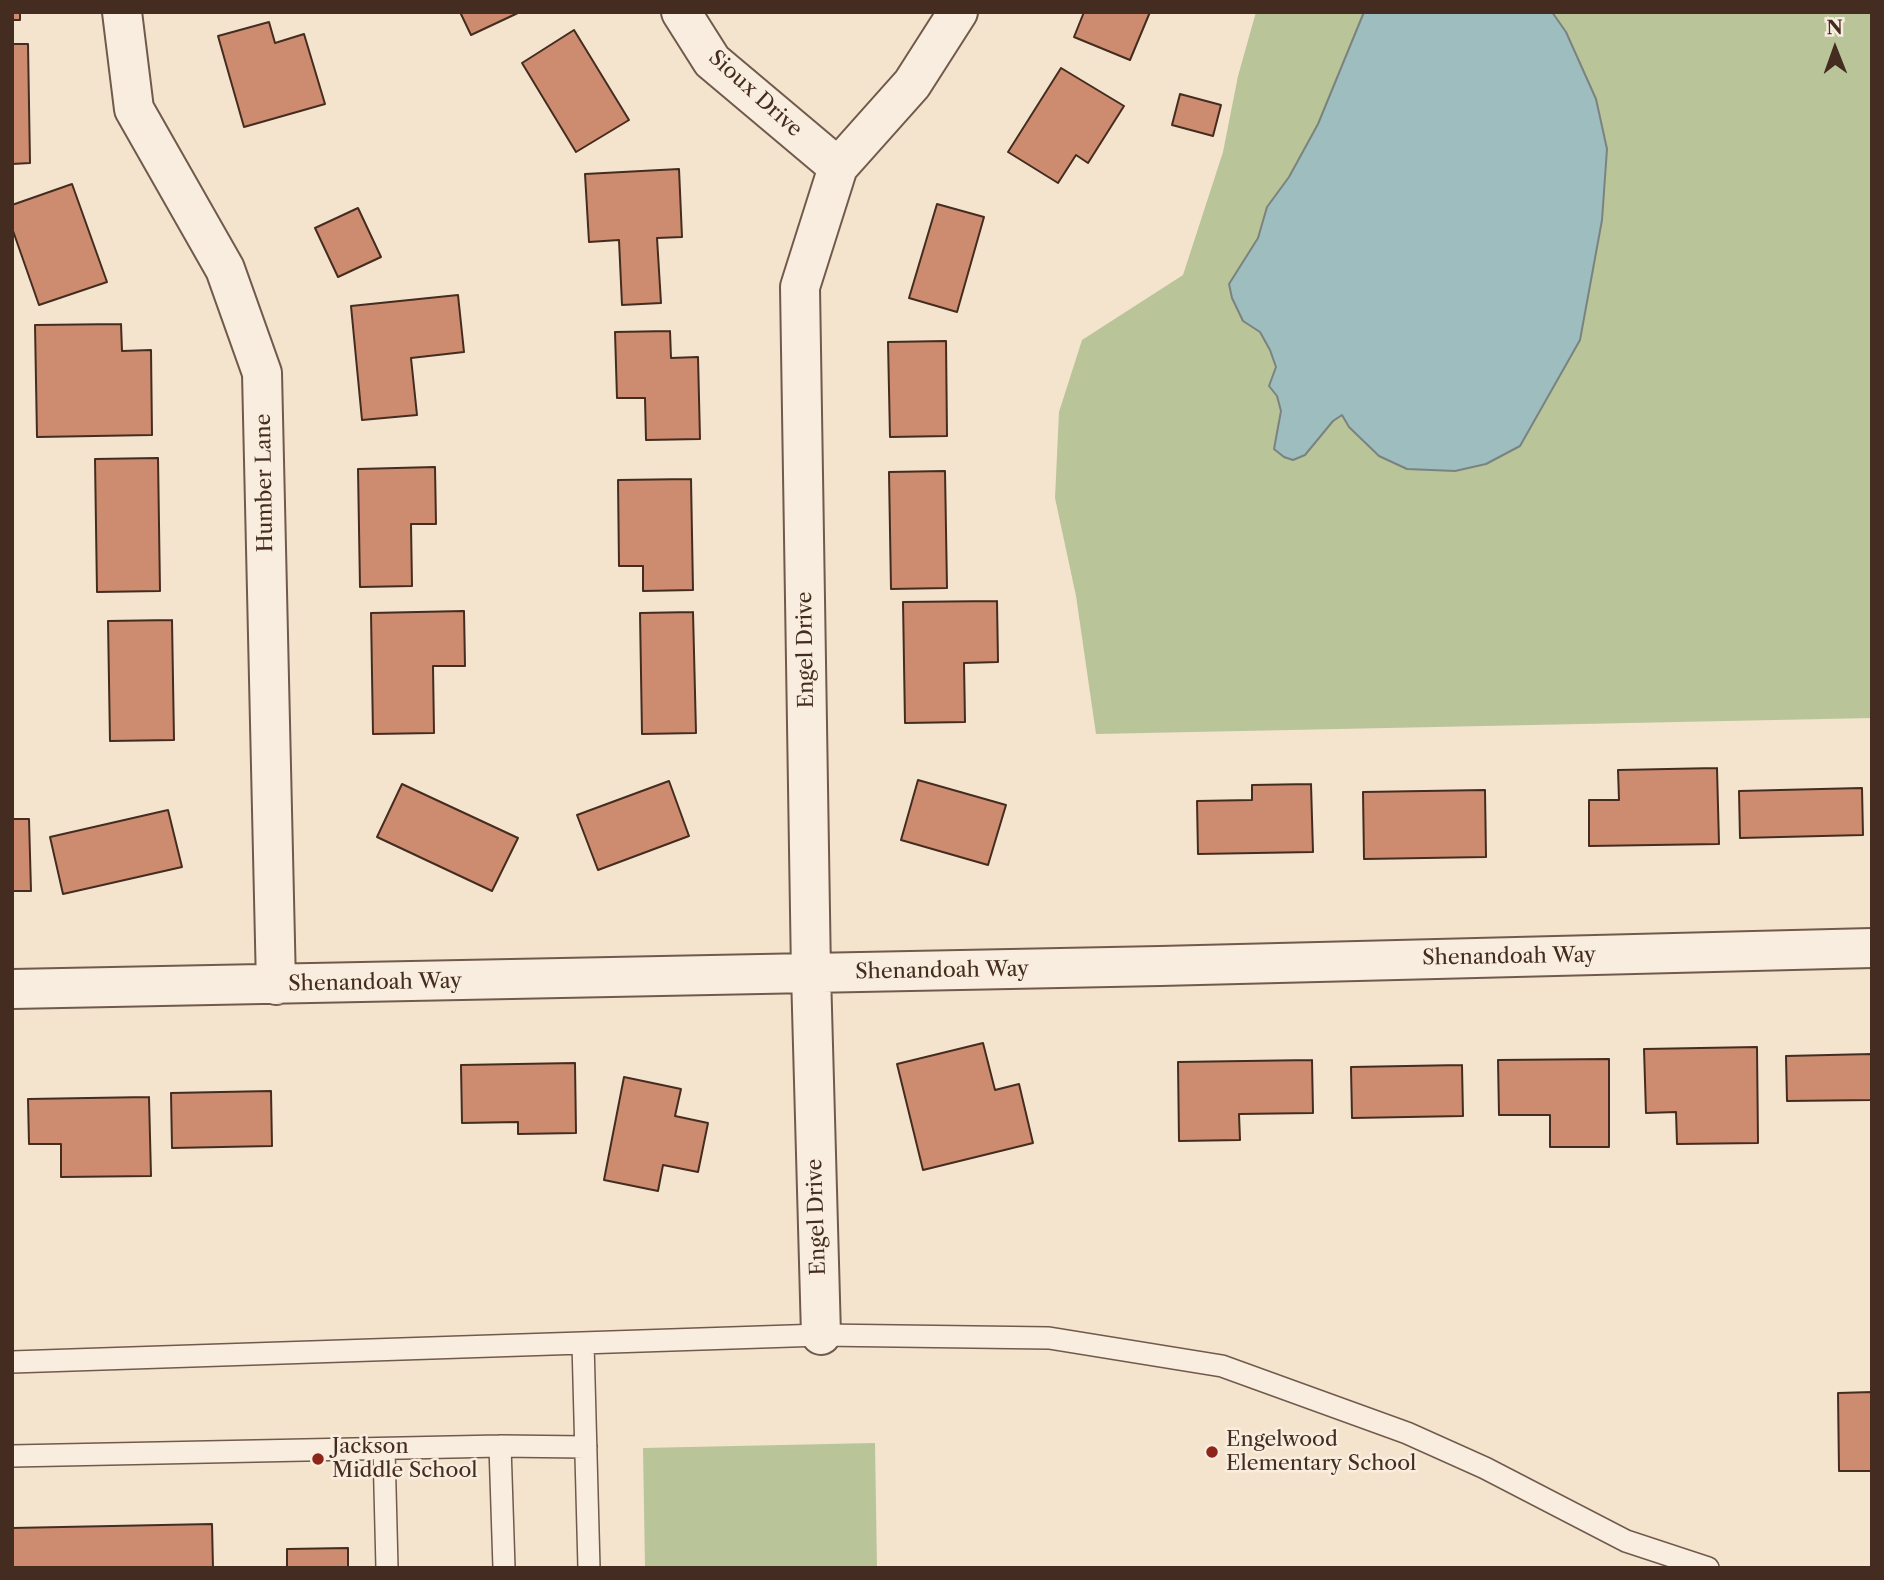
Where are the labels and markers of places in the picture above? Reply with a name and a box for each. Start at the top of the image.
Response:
place label: Engelwood Elementary School [1226,1427,1416,1477]
place label: Jackson Middle School [332,1434,477,1484]
marker: Engelwood Elementary School [1204,1444,1220,1460]
marker: Jackson Middle School [310,1451,326,1467]

